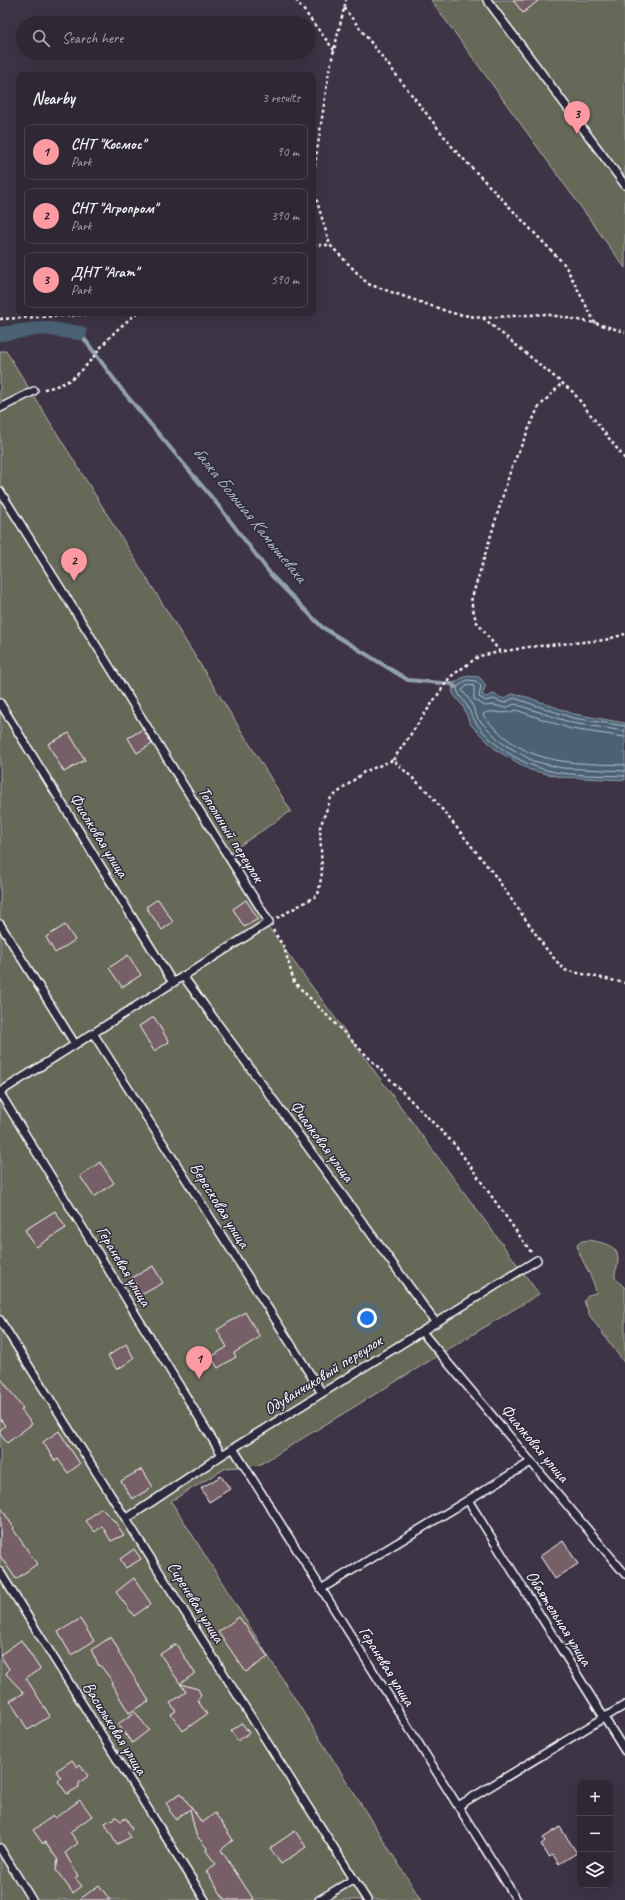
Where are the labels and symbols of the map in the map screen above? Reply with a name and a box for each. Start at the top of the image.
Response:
pin: 3 [564,101,590,134]
water label: балка Большая Камышеваха [188,441,313,589]
pin: 2 [61,548,87,581]
street label: Тополиный переулок [193,782,270,887]
street label: Фиалковая улица [65,789,134,882]
street label: Фиалковая улица [285,1096,359,1187]
street label: Вересковая улица [185,1158,255,1253]
street label: Гераневая улица [92,1222,157,1311]
your location [357,1308,377,1328]
street label: Одуванчиковый переулок [260,1329,387,1420]
pin: 1 [186,1346,212,1379]
street label: Фиалковая улица [496,1400,575,1487]
street label: Сиреневая улица [163,1558,230,1647]
street label: Обаятельная улица [521,1566,597,1671]
street label: Гераневая улица [354,1622,420,1711]
street label: Васильковая улица [78,1678,153,1779]

